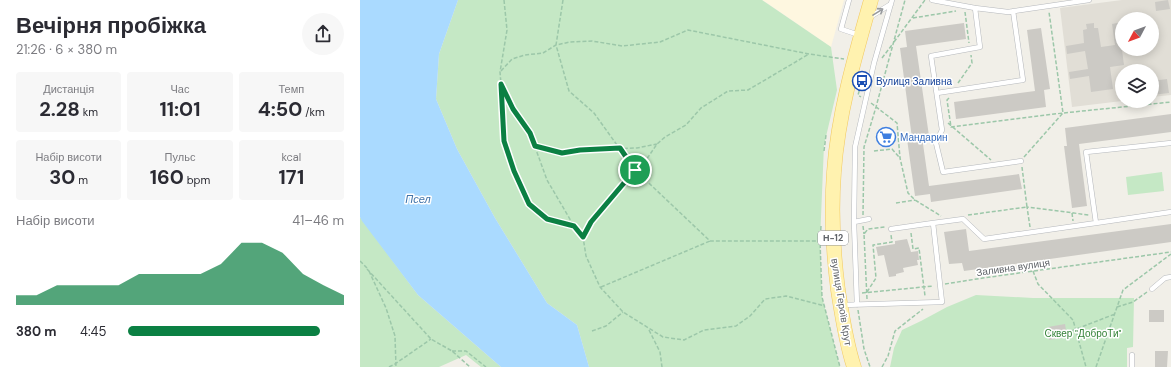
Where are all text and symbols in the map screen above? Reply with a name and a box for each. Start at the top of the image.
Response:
one-way arrow [872,8,884,16]
text: Вечірня пробіжка [16,11,206,40]
north arrow [1115,12,1159,56]
map controls [1115,12,1159,108]
button: share [302,13,344,55]
text: 21:26 · 6 × 380 m [16,41,117,58]
button: layers [1115,64,1159,108]
bus stop icon: Вулиця Заливна [851,70,873,92]
place label: Вулиця Заливна [876,75,952,88]
text: Дистанція [43,82,94,96]
text: Час [171,82,189,96]
text: Темп [278,82,304,96]
text: 2.28 [39,96,80,122]
text: 11:01 [159,96,200,122]
text: 4:50 [258,96,302,122]
text: km [80,105,98,119]
text: /km [302,105,325,119]
supermarket icon: Мандарин [875,126,897,148]
place label: Мандарин [900,131,948,144]
text: Набір висоти [35,150,102,164]
text: Пульс [165,150,195,164]
text: kcal [281,150,301,164]
pin [618,153,652,187]
icon: arrive [624,159,646,181]
text: 30 [49,164,75,190]
text: 160 [150,164,184,190]
text: 171 [278,164,304,190]
text: m [75,173,88,187]
text: bpm [184,173,210,187]
water label: Псел [405,192,431,206]
text: Набір висоти [16,212,95,229]
text: 41–46 m [292,212,344,229]
road number: Н-12 [818,231,848,245]
street label: Заливна вулиця [975,256,1051,279]
street label: вулиця Героїв Крут [828,258,855,347]
text: 380 m [16,323,57,340]
text: 4:45 [80,323,106,340]
park label: Сквер "ДоброТи" [1045,327,1122,340]

